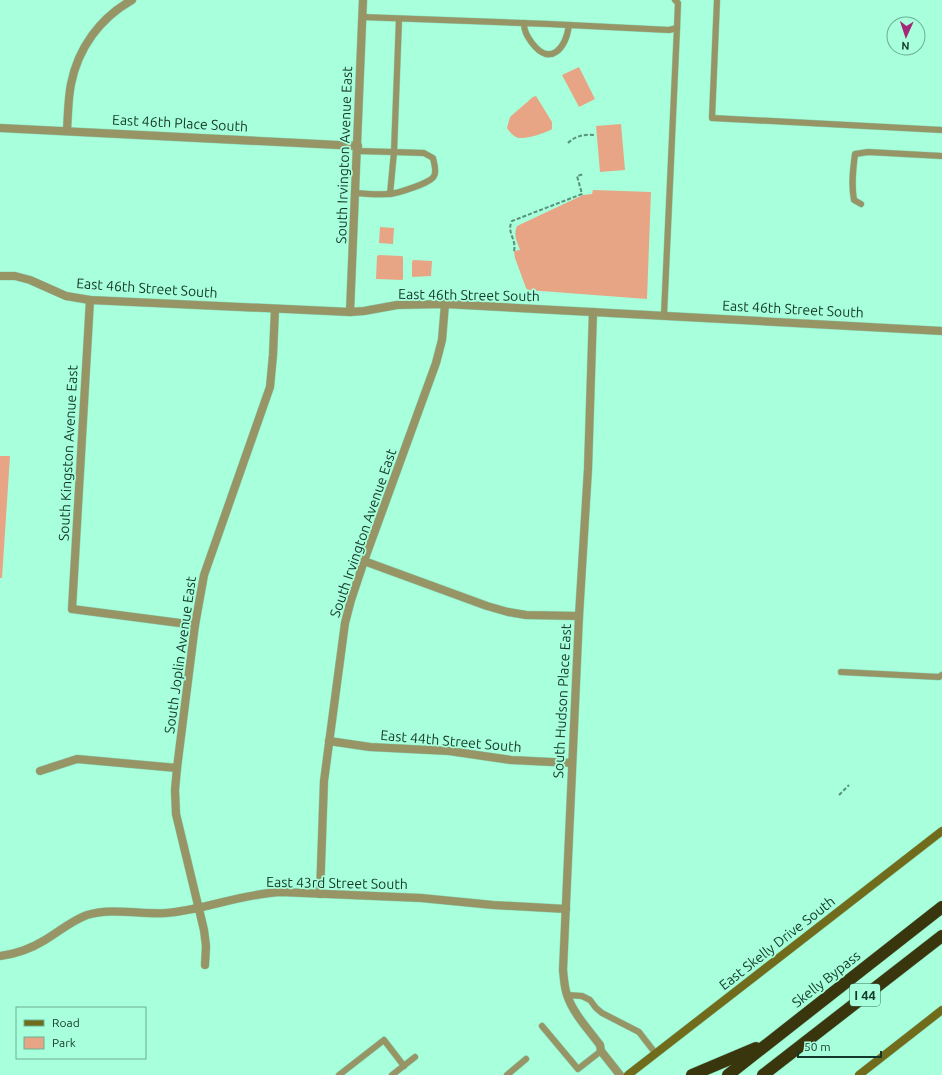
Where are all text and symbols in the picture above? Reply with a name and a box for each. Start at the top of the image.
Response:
north arrow [886,16,926,56]
text: N [901,40,910,52]
street label: South Irvington Avenue East [333,66,355,244]
street label: East 46th Place South [112,111,248,135]
street label: East 46th Street South [76,275,218,301]
street label: East 46th Street South [398,286,540,304]
street label: East 46th Street South [722,297,864,321]
street label: South Kingston Avenue East [55,364,81,542]
street label: South Irvington Avenue East [327,446,400,620]
street label: South Joplin Avenue East [161,575,199,735]
street label: South Hudson Place East [550,623,574,779]
street label: East 44th Street South [380,727,522,755]
street label: East 43rd Street South [266,874,408,892]
street label: East Skelly Drive South [716,893,838,993]
street label: Skelly Bypass [789,947,863,1011]
road number: I 44 [850,984,880,1006]
legend [16,1007,146,1059]
text: Road [52,1016,80,1029]
scale bar [798,1033,881,1059]
text: Park [52,1036,76,1049]
text: 50 m [804,1040,831,1053]

